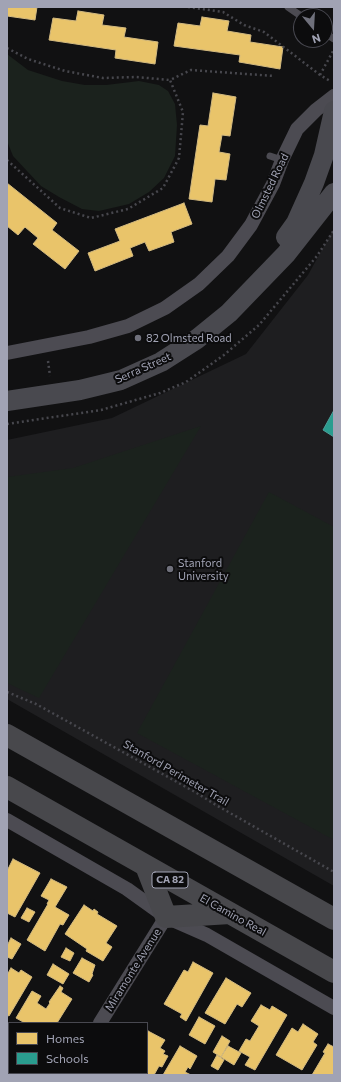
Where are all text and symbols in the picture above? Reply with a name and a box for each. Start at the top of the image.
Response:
north arrow [293,8,333,48]
text: N [311,31,323,46]
street label: Olmsted Road [249,151,291,221]
place label: 82 Olmsted Road [146,331,232,345]
marker: 82 Olmsted Road [133,333,143,343]
street label: Serra Street [113,350,173,386]
place label: Stanford University [178,556,229,582]
marker: Stanford University [165,564,175,574]
street label: Stanford Perimeter Trail [121,737,231,809]
road number: CA 82 [152,872,188,888]
street label: El Camino Real [198,891,268,939]
street label: Miramonte Avenue [102,926,164,1014]
legend [8,1022,148,1074]
text: Homes [46,1031,84,1045]
text: Schools [46,1051,89,1065]

